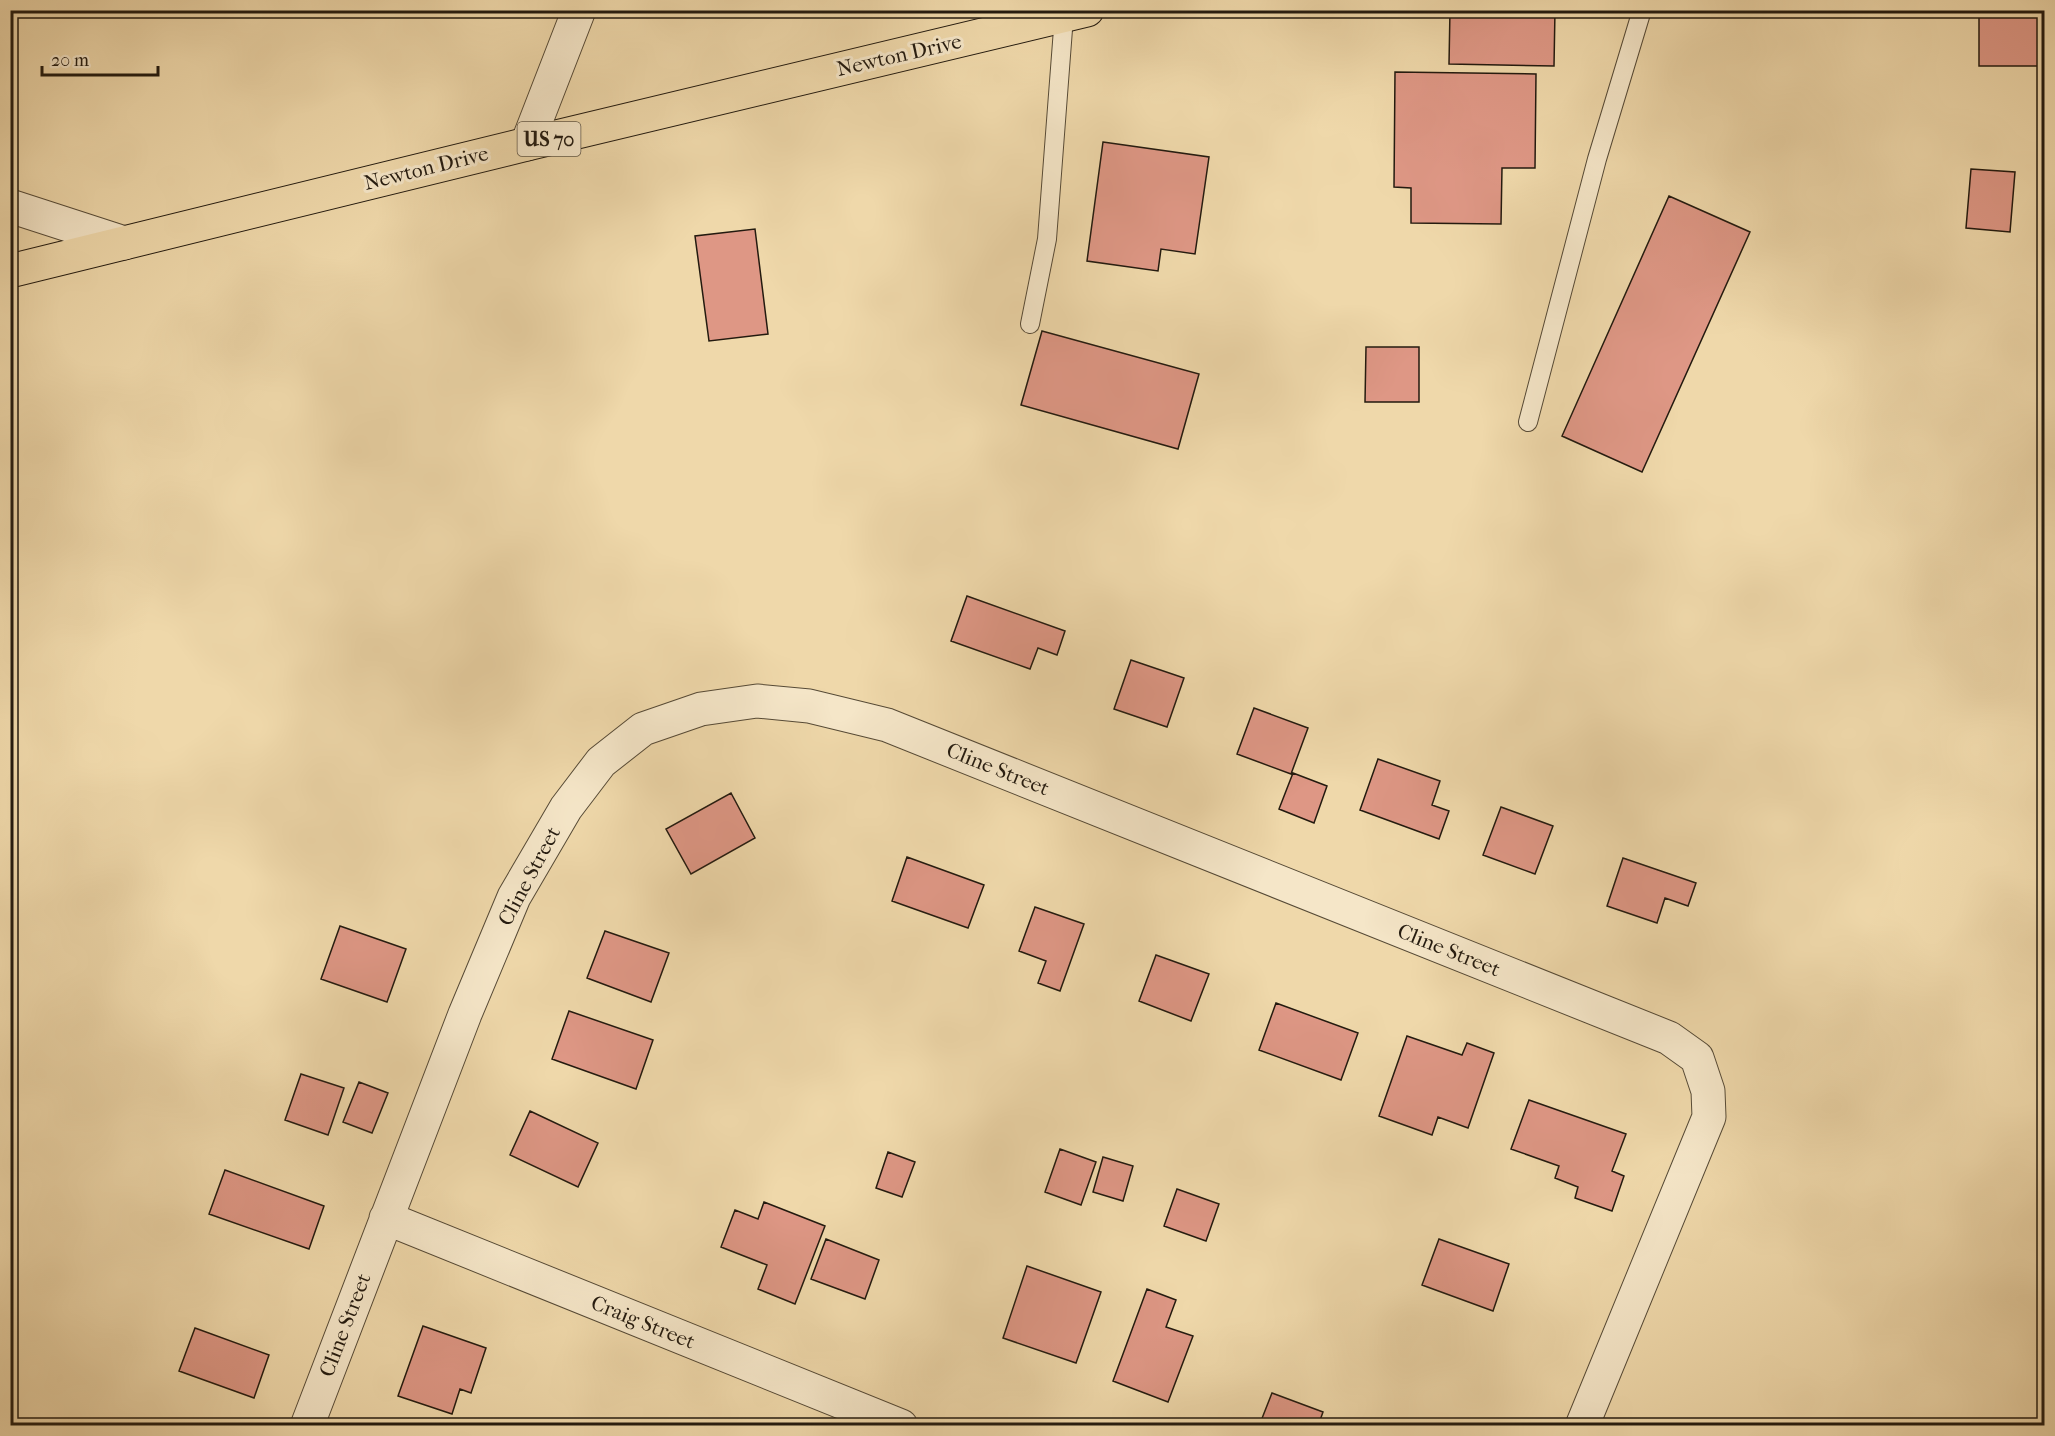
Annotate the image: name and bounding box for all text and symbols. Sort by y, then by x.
street label: Newton Drive [834,29,964,81]
scale bar [42,39,158,77]
text: 20 m [51,50,89,71]
road number: US 70 [518,122,580,156]
street label: Newton Drive [361,141,491,195]
street label: Cline Street [943,738,1053,801]
street label: Cline Street [493,822,565,930]
street label: Cline Street [1394,919,1504,982]
street label: Cline Street [314,1270,376,1380]
street label: Craig Street [588,1290,699,1354]

